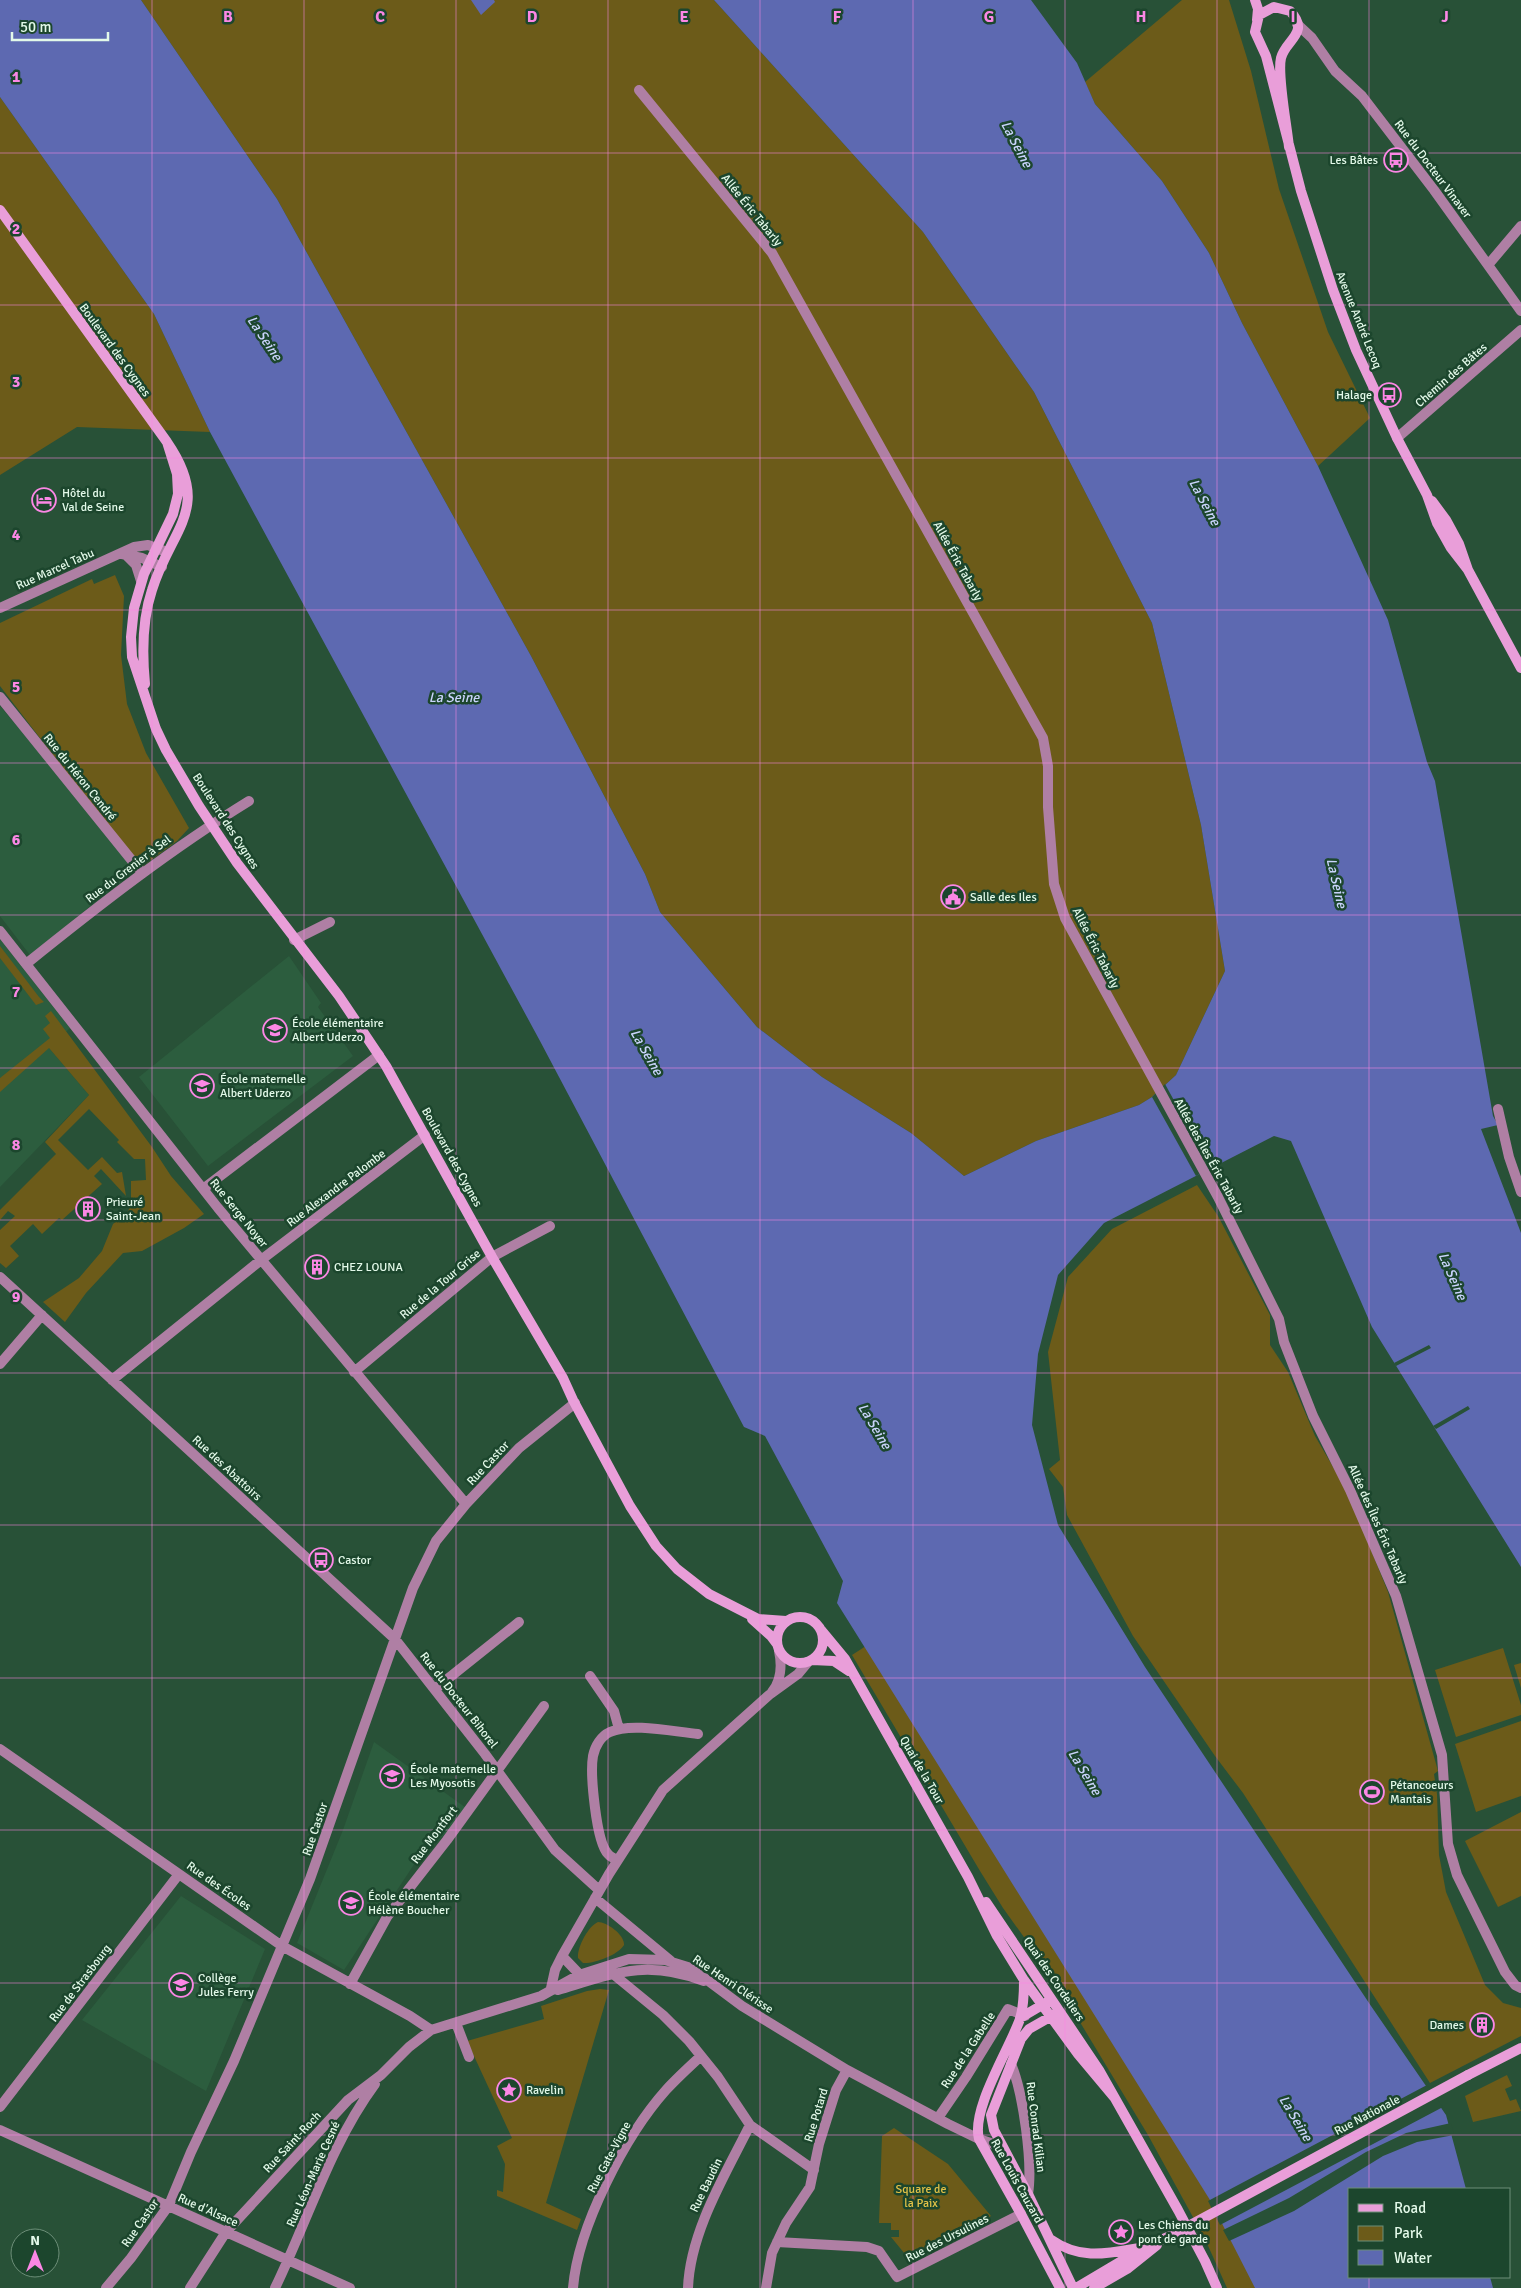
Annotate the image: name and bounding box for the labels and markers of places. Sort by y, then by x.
bus stop icon: Les Bâtes [1383,147,1409,173]
place label: Les Bâtes [1330,153,1378,168]
bus stop icon: Halage [1376,382,1402,408]
place label: Halage [1336,388,1372,403]
place label: Hôtel du Val de Seine [62,486,124,515]
hotel icon: Hôtel du Val de Seine [31,487,57,513]
public building icon: Salle des Iles [940,884,966,910]
place label: Salle des Iles [970,890,1037,905]
place label: École élémentaire Albert Uderzo [292,1016,384,1045]
school or university icon: École élémentaire Albert Uderzo [262,1017,288,1043]
place label: École maternelle Albert Uderzo [220,1072,306,1101]
school or university icon: École maternelle Albert Uderzo [189,1073,215,1099]
place label: Prieuré Saint-Jean [106,1195,161,1224]
building icon: Prieuré Saint-Jean [75,1196,101,1222]
building icon: CHEZ LOUNA [304,1254,330,1280]
place label: CHEZ LOUNA [334,1260,404,1275]
bus stop icon: Castor [308,1547,334,1573]
place label: Castor [338,1553,372,1568]
place label: École maternelle Les Myosotis [410,1762,496,1791]
school or university icon: École maternelle Les Myosotis [379,1763,405,1789]
place label: Pétancoeurs Mantais [1390,1778,1453,1807]
sports icon: Pétancoeurs Mantais [1359,1779,1385,1805]
place label: École élémentaire Hélène Boucher [368,1889,460,1918]
school or university icon: École élémentaire Hélène Boucher [338,1890,364,1916]
place label: Collège Jules Ferry [198,1971,254,2000]
school or university icon: Collège Jules Ferry [168,1972,194,1998]
building icon: Dames [1469,2012,1495,2038]
place label: Dames [1429,2018,1464,2033]
place icon: Ravelin [496,2077,522,2103]
place label: Ravelin [526,2083,564,2098]
place label: Les Chiens du pont de garde [1138,2218,1208,2247]
place icon: Les Chiens du pont de garde [1108,2219,1134,2245]

